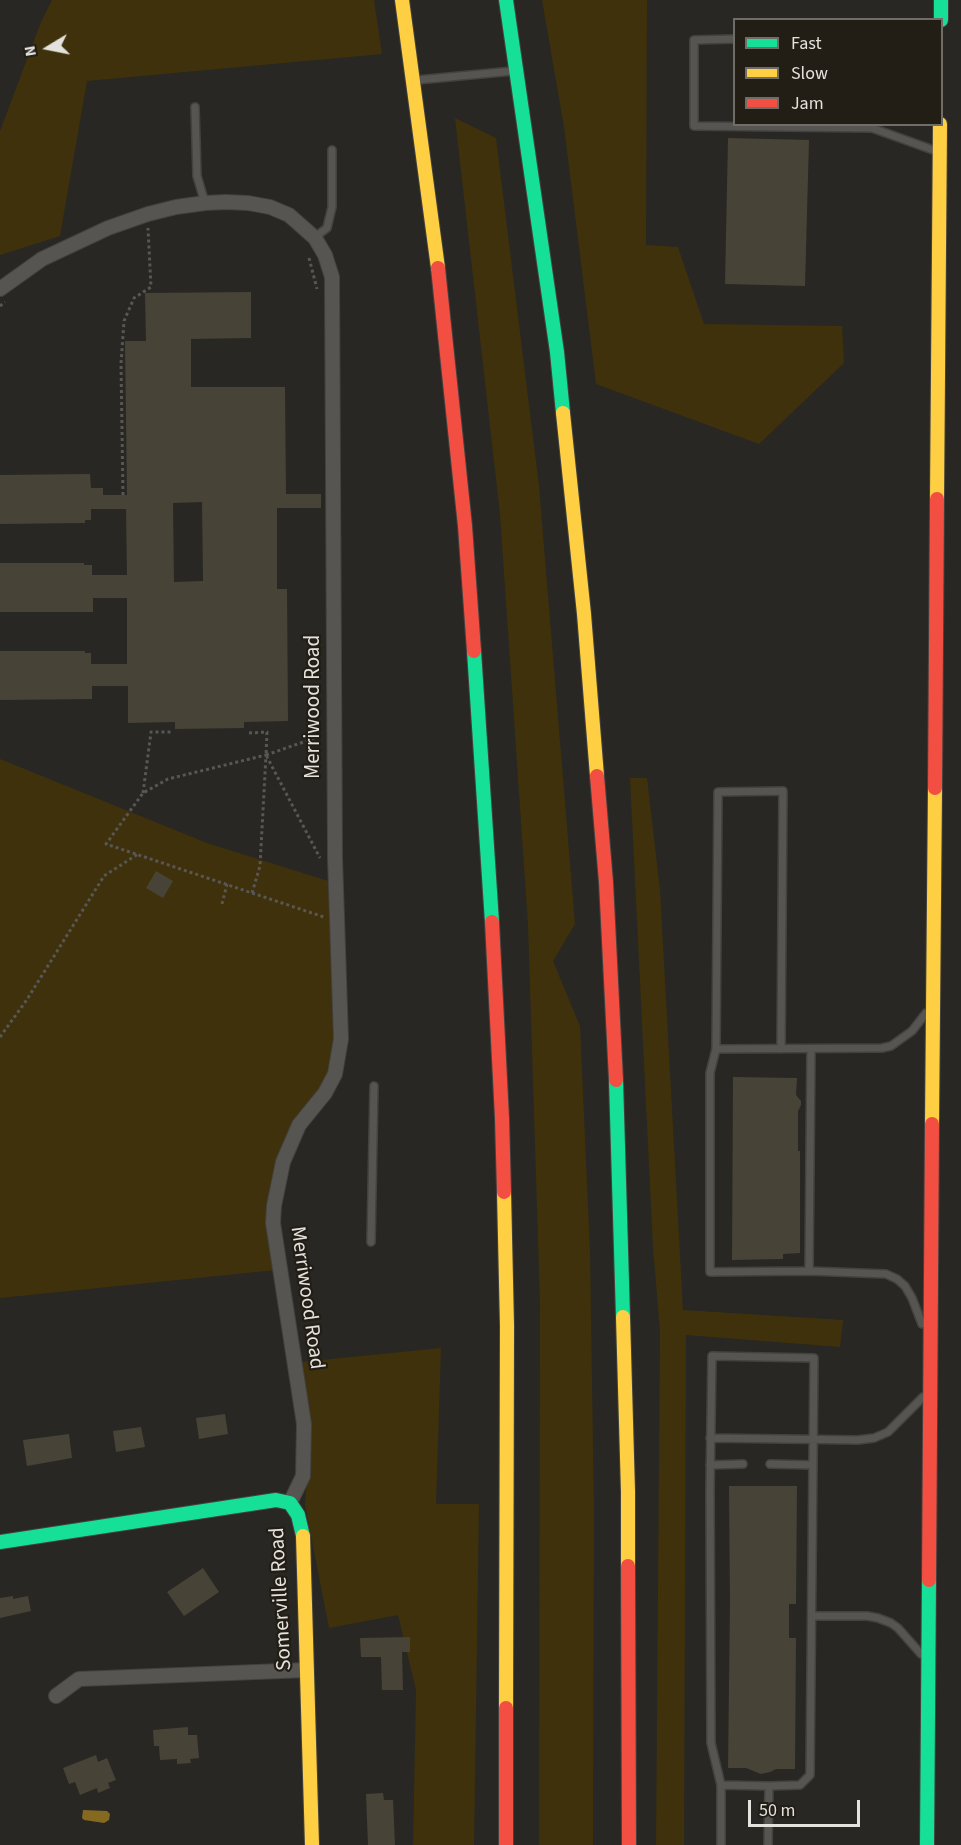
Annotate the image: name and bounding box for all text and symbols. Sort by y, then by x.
north arrow [18,18,78,78]
legend [733,18,943,126]
text: Fast [791,31,822,56]
text: N [19,44,42,58]
text: Slow [791,61,828,86]
text: Jam [791,91,824,116]
street label: Merriwood Road [301,635,327,779]
street label: Merriwood Road [283,1225,329,1371]
street label: Somerville Road [266,1527,298,1671]
scale bar [751,1788,864,1826]
text: 50 m [759,1798,795,1823]

